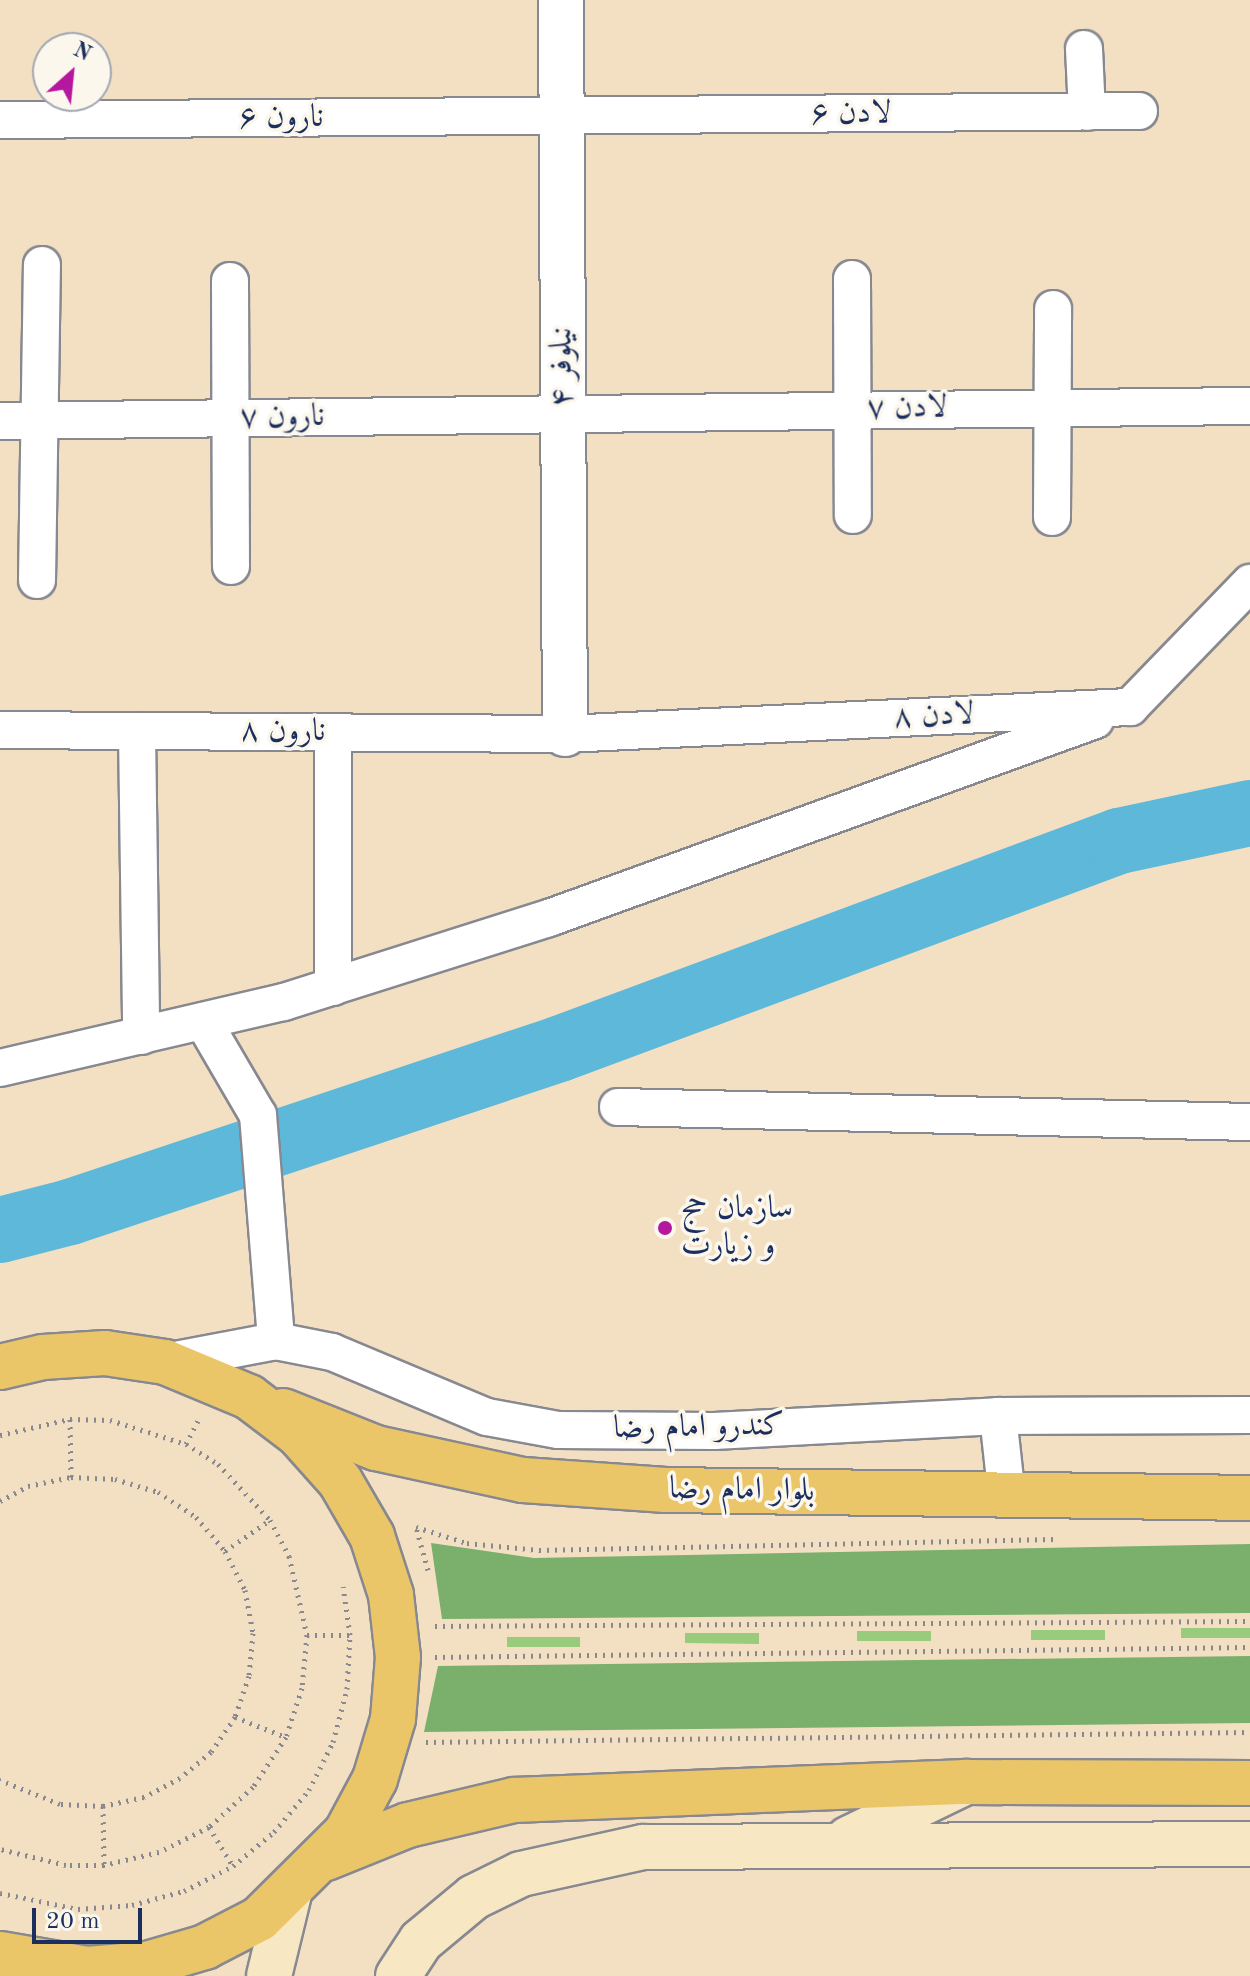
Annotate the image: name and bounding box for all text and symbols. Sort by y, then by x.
north arrow [32,32,112,112]
text: N [70,39,94,66]
street label: لادن ۶ [811,95,891,133]
street label: نارون ۶ [239,99,323,137]
street label: نیلوفر ۴ [544,327,582,407]
street label: لادن ۷ [866,389,948,429]
street label: نارون ۷ [239,398,325,438]
street label: لادن ۸ [893,696,975,738]
street label: نارون ۸ [241,713,325,751]
place label: سازمان حج و زیارت [681,1191,793,1266]
marker: سازمان حج و زیارت [656,1219,674,1237]
street label: کندرو امام رضا [613,1407,785,1449]
street label: بلوار امام رضا [669,1471,815,1511]
scale bar [36,1892,146,1942]
text: 20 m [46,1910,100,1934]

